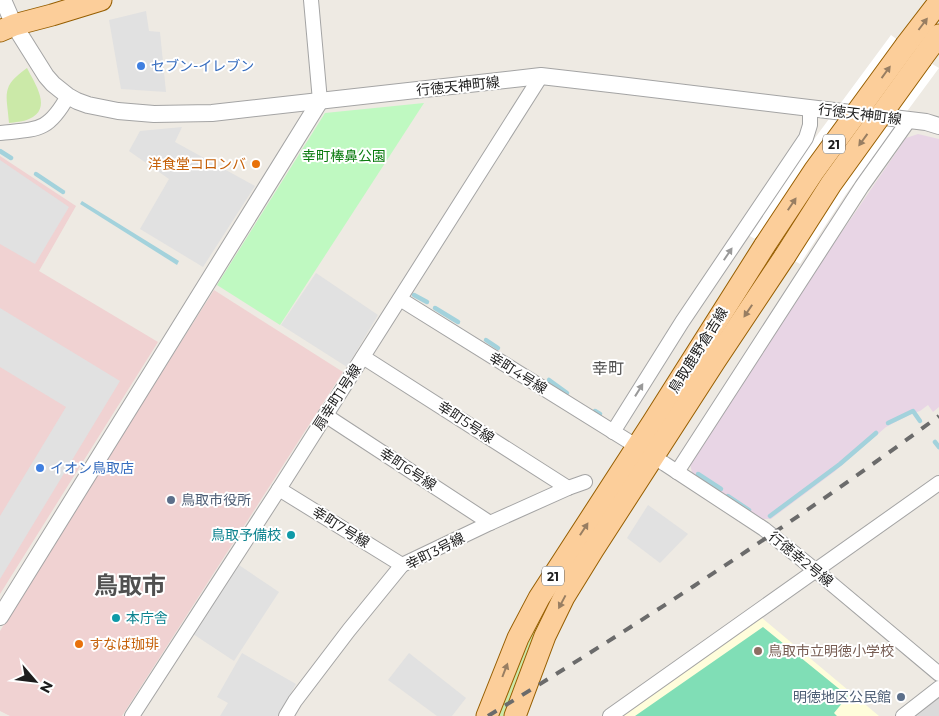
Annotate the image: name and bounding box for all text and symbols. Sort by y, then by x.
one-way arrow [917,18,928,31]
place label: セブン-イレブン [151,57,254,75]
marker: セブン-イレブン [135,60,147,72]
one-way arrow [881,65,891,79]
street label: 行徳天神町線 [415,73,501,99]
street label: 行徳天神町線 [817,100,903,128]
one-way arrow [858,133,868,146]
road number: 21 [823,134,845,154]
park label: 幸町棒鼻公園 [302,147,386,165]
place label: 洋食堂コロンバ [148,155,246,173]
marker: 洋食堂コロンバ [250,158,262,170]
one-way arrow [787,197,797,210]
one-way arrow [723,247,733,261]
street label: 鳥取鹿野倉吉線 [664,304,732,396]
one-way arrow [743,304,753,318]
street label: 幸町4号線 [486,348,550,398]
district label: 幸町 [592,359,624,378]
street label: 扇幸町1号線 [309,361,365,433]
one-way arrow [635,384,644,397]
street label: 幸町5号線 [434,397,498,447]
street label: 幸町6号線 [376,444,440,494]
place label: イオン鳥取店 [50,459,134,477]
marker: イオン鳥取店 [34,462,46,474]
place label: 鳥取市役所 [181,491,251,509]
marker: 鳥取市役所 [165,494,177,506]
street label: 幸町7号線 [309,502,373,552]
one-way arrow [579,522,589,536]
place label: 鳥取予備校 [211,526,281,544]
street label: 行徳幸2号線 [765,527,837,591]
street label: 幸町3号線 [402,528,468,574]
marker: 鳥取予備校 [285,529,297,541]
road number: 21 [542,566,564,586]
district label: 鳥取市 [94,571,166,600]
one-way arrow [558,594,566,609]
place label: 本庁舎 [126,609,168,627]
marker: 本庁舎 [110,612,122,624]
place label: すなば珈琲 [89,635,159,653]
marker: すなば珈琲 [73,638,85,650]
place label: 鳥取市立明徳小学校 [768,642,894,660]
marker: 鳥取市立明徳小学校 [752,645,764,657]
north arrow [10,656,60,706]
one-way arrow [502,663,509,678]
text: N [36,678,57,696]
place label: 明徳地区公民館 [793,688,891,706]
marker: 明徳地区公民館 [895,691,907,703]

